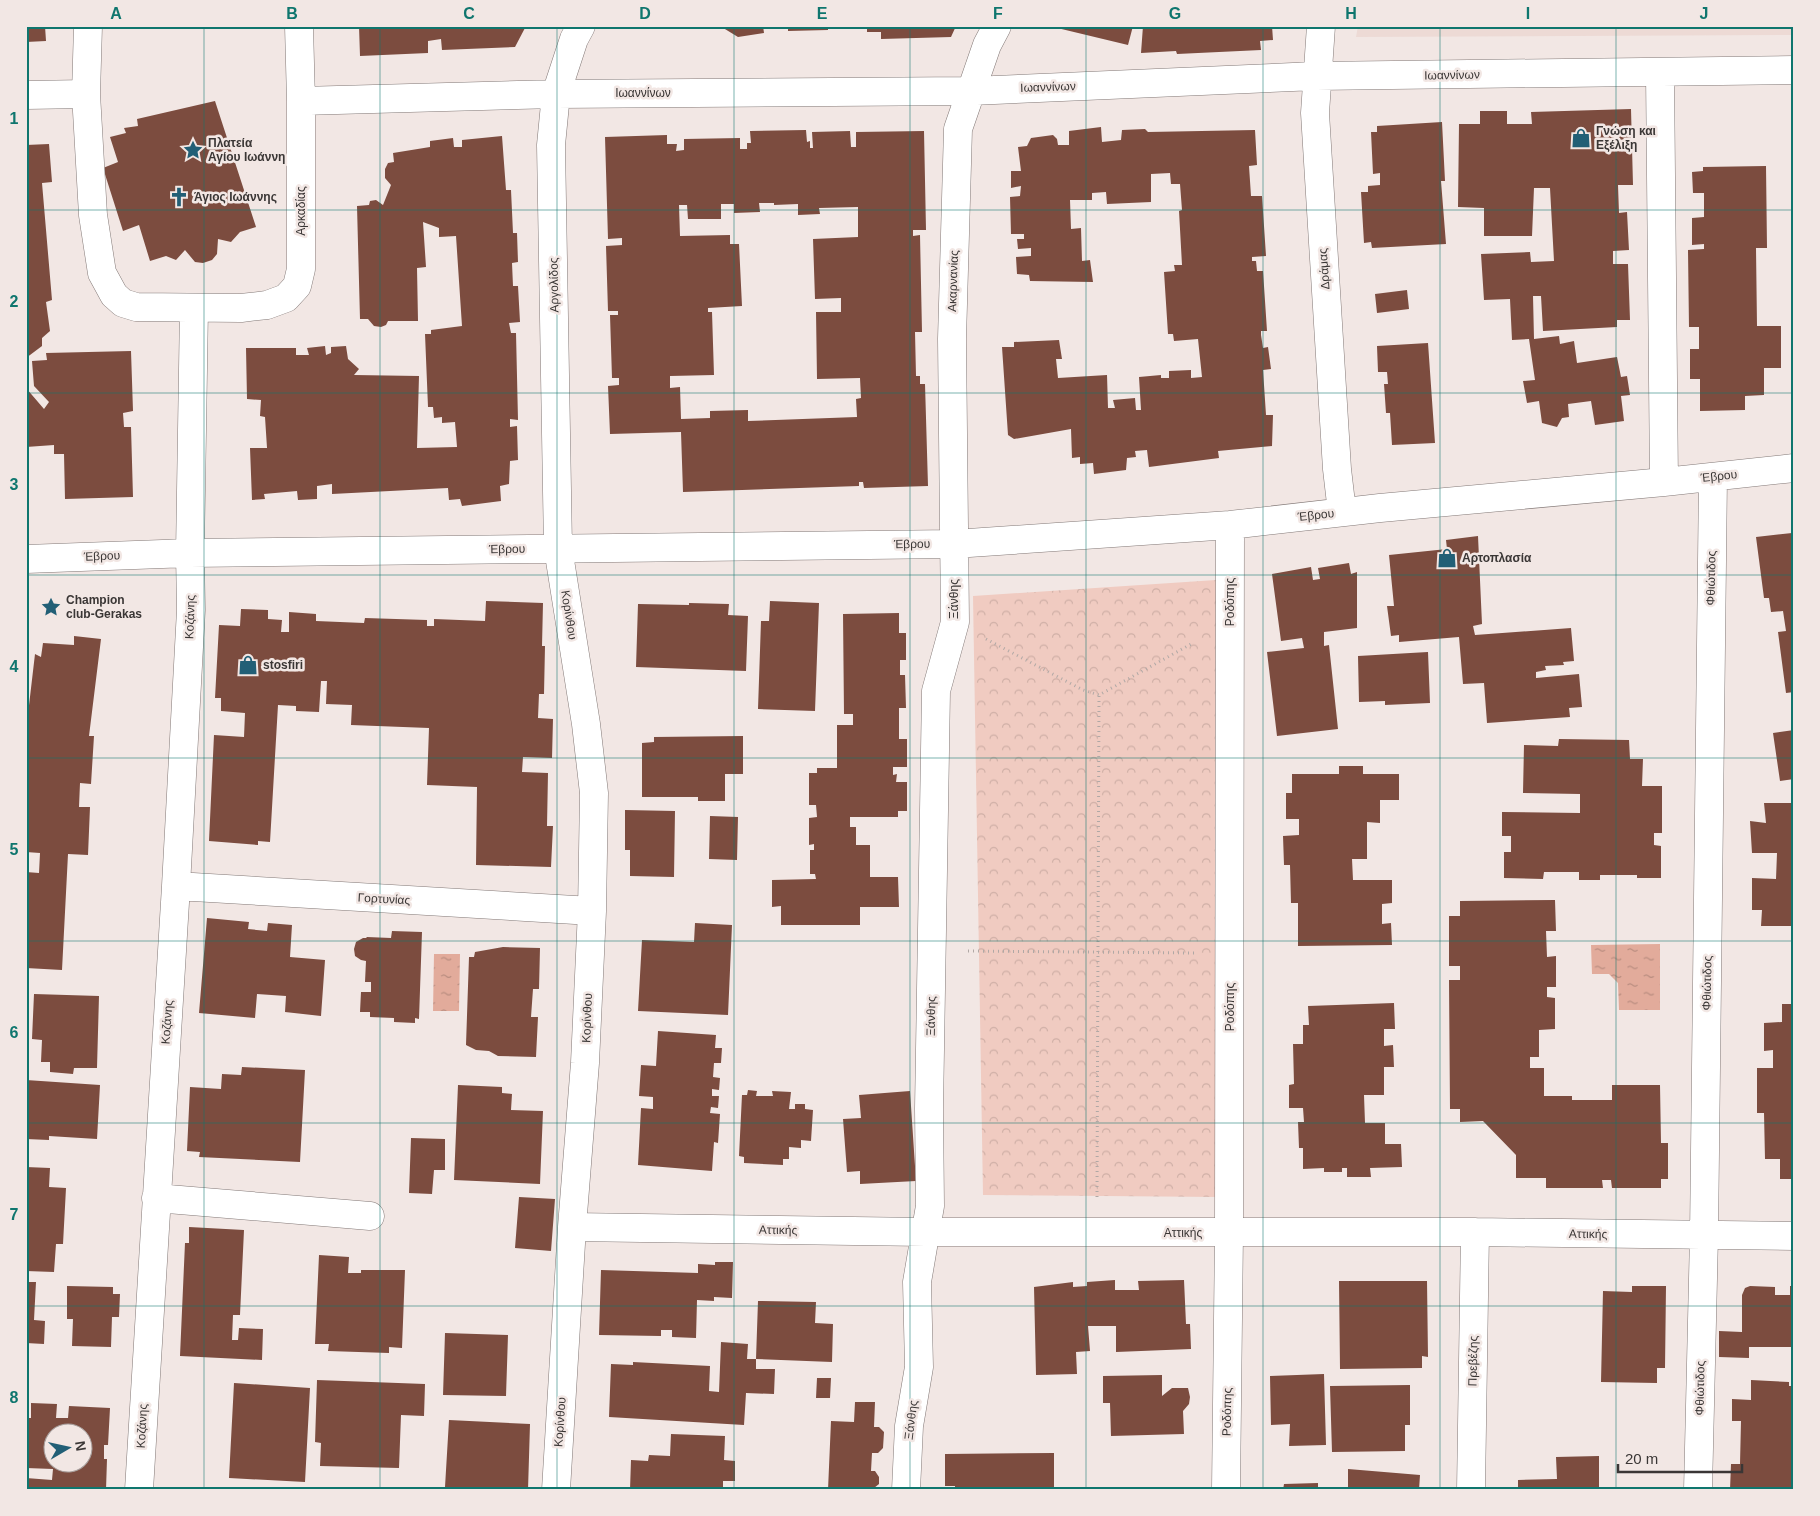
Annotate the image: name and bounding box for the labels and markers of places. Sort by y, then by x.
place label: Γνώση και Εξέλιξη [1596,124,1656,152]
shop icon: Γνώση και Εξέλιξη [1570,127,1592,149]
place label: Πλατεία Αγίου Ιωάννη [208,136,285,164]
place icon: Πλατεία Αγίου Ιωάννη [182,139,204,161]
church icon: Άγιος Ιωάννης [168,186,190,208]
place label: Άγιος Ιωάννης [194,190,277,204]
shop icon: Αρτοπλασία [1436,547,1458,569]
place label: Αρτοπλασία [1462,551,1532,565]
place label: Champion club-Gerakas [66,593,142,621]
place icon: Champion club-Gerakas [40,596,62,618]
shop icon: stosfiri [237,654,259,676]
place label: stosfiri [263,658,303,672]

